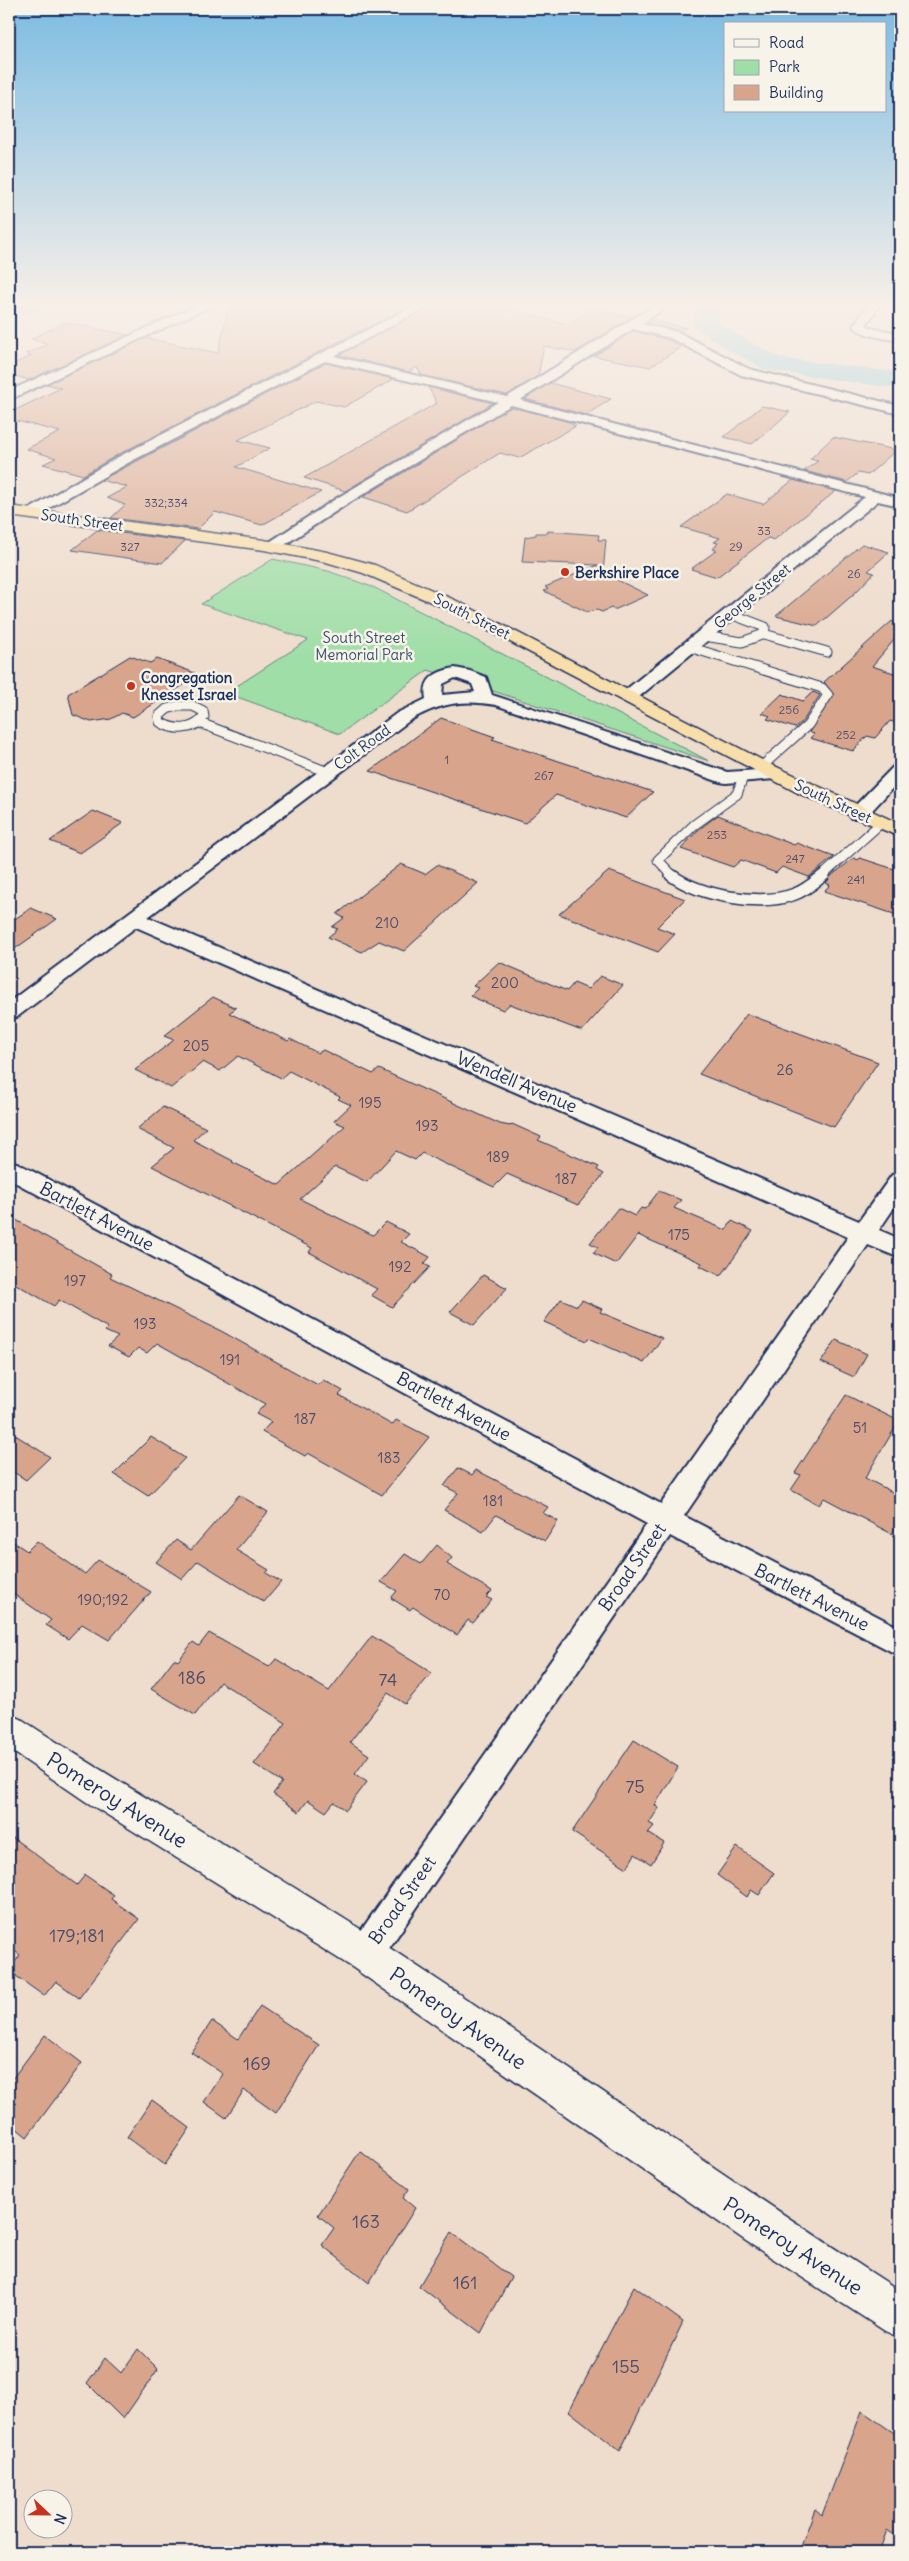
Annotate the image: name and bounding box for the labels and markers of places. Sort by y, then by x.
place label: Berkshire Place [575,563,679,582]
marker: Berkshire Place [559,566,571,578]
place label: Congregation Knesset Israel [141,668,237,704]
marker: Congregation Knesset Israel [125,680,137,692]

